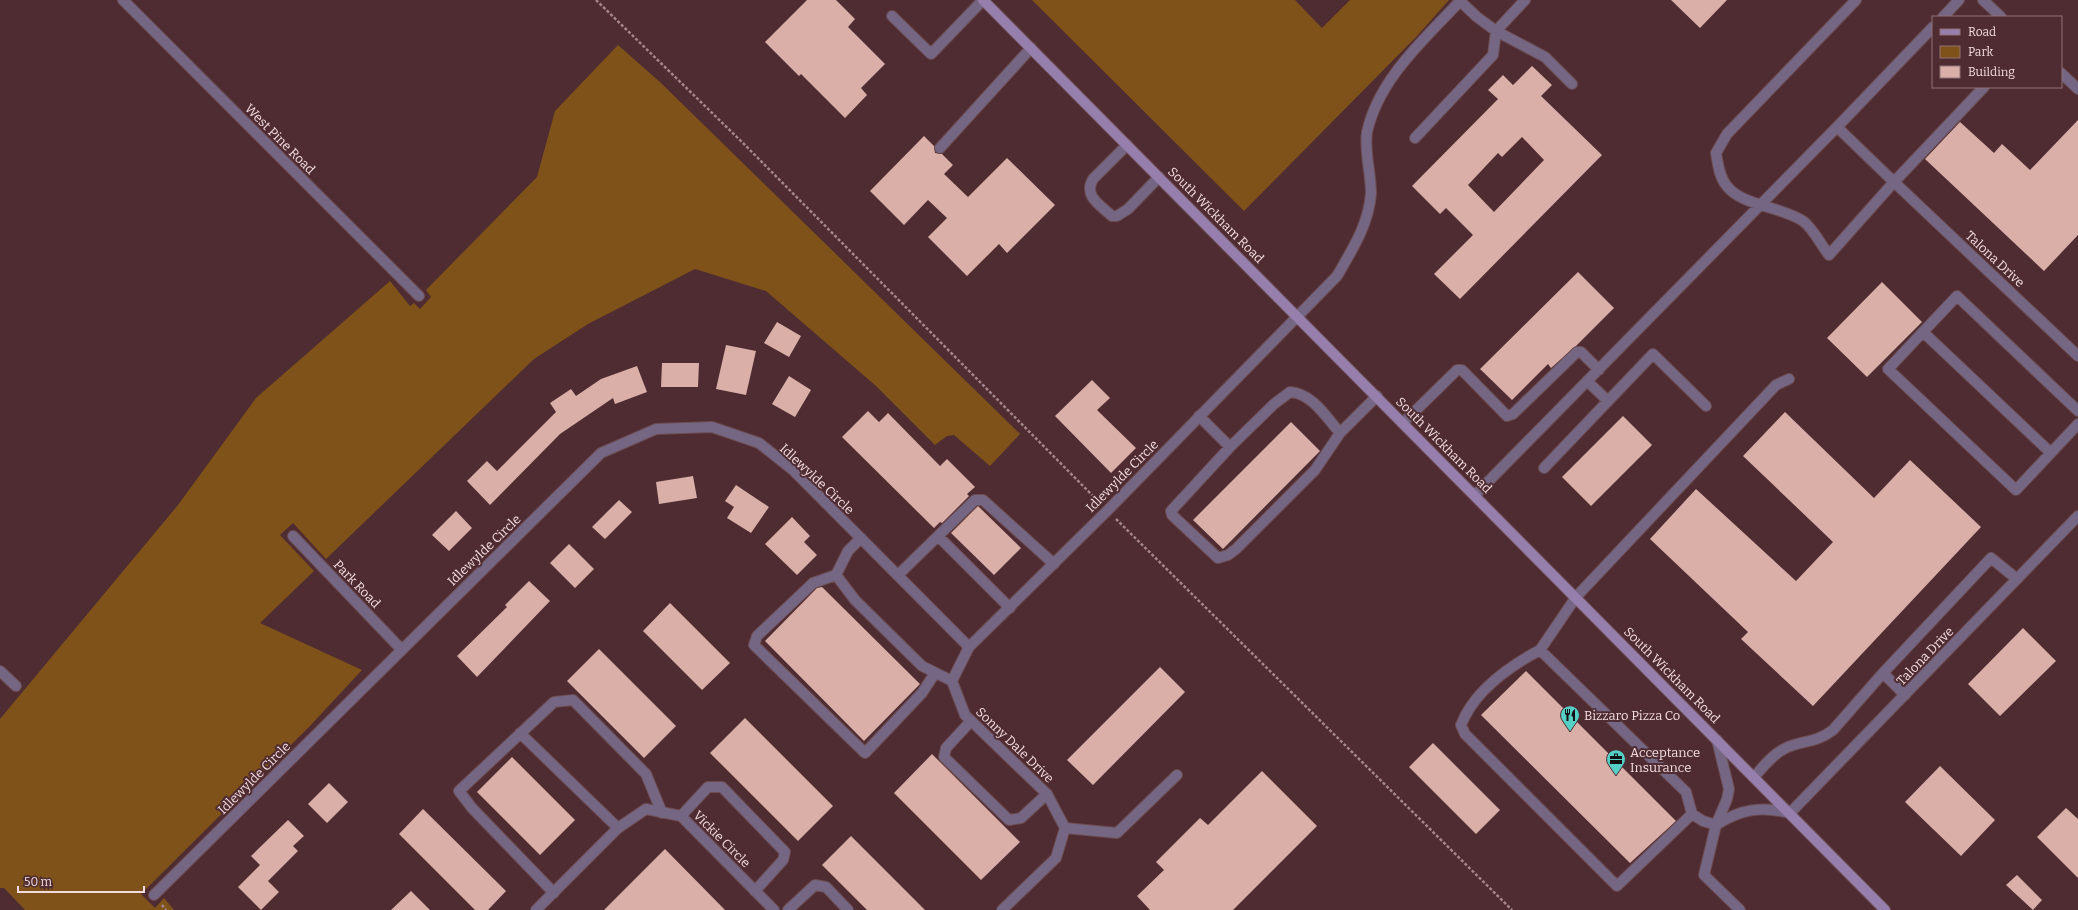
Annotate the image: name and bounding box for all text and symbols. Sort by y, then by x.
legend [1932,16,2062,88]
text: Road [1968,25,1996,39]
text: Park [1968,45,1994,59]
text: Building [1968,65,2015,79]
street label: West Pine Road [242,101,318,177]
street label: South Wickham Road [1165,164,1267,266]
street label: Talona Drive [1962,228,2028,290]
street label: South Wickham Road [1393,394,1495,496]
street label: Idlewylde Circle [1083,437,1161,515]
street label: Idlewylde Circle [777,441,857,517]
street label: Idlewylde Circle [444,511,524,589]
street label: Park Road [331,557,384,611]
street label: South Wickham Road [1621,624,1723,726]
street label: Talona Drive [1893,624,1957,688]
street label: Sonny Dale Drive [973,704,1057,786]
restaurant icon: Bizzaro Pizza Co [1559,704,1581,732]
place label: Bizzaro Pizza Co [1584,708,1680,723]
street label: Idlewylde Circle [215,739,293,817]
place label: Acceptance Insurance [1630,745,1700,775]
office icon: Acceptance Insurance [1605,748,1627,776]
street label: Vickie Circle [691,808,753,870]
scale bar [18,868,144,894]
text: 50 m [24,875,53,889]

